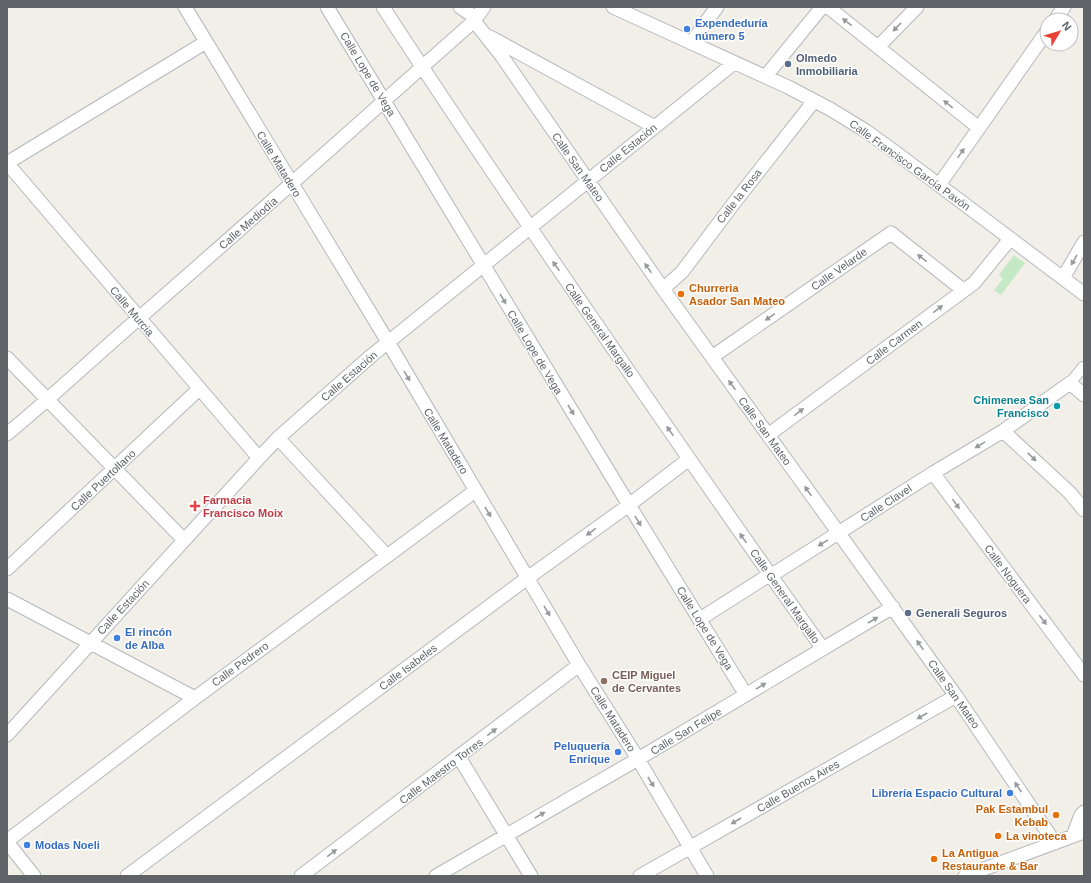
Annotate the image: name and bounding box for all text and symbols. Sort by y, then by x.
north arrow [1039,12,1079,52]
place label: Expendeduría número 5 [695,17,769,42]
one-way arrow [842,18,853,27]
text: N [1060,19,1074,33]
one-way arrow [893,22,902,32]
marker: Expendeduría número 5 [682,24,692,34]
street label: Calle Lope de Vega [338,30,398,119]
place label: Olmedo Inmobiliaria [796,52,859,77]
marker: Olmedo Inmobiliaria [783,59,793,69]
one-way arrow [943,99,954,108]
street label: Calle Francisco García Pavón [847,117,973,213]
street label: Calle Estación [597,121,659,175]
street label: Calle Matadero [255,129,303,199]
street label: Calle San Mateo [550,130,606,204]
one-way arrow [957,148,965,158]
street label: Calle la Rosa [714,166,764,225]
street label: Calle Mediodía [216,194,280,252]
street label: Calle Velarde [809,245,869,293]
one-way arrow [916,253,927,262]
one-way arrow [1070,254,1077,266]
one-way arrow [552,261,560,271]
one-way arrow [644,263,652,273]
street label: Calle General Margallo [563,280,637,380]
place label: Churreria Asador San Mateo [689,282,785,307]
street label: Calle Murcia [108,284,157,339]
marker: Churreria Asador San Mateo [676,289,686,299]
one-way arrow [499,294,507,304]
one-way arrow [932,305,943,314]
street label: Calle Lope de Vega [505,308,565,397]
one-way arrow [765,313,776,321]
street label: Calle Carmen [864,317,924,367]
street label: Calle Estación [319,348,379,404]
one-way arrow [404,370,411,382]
one-way arrow [728,380,736,390]
place label: Chimenea San Francisco [973,394,1049,419]
street label: Calle San Mateo [736,395,794,467]
marker: Chimenea San Francisco [1052,401,1062,411]
one-way arrow [567,404,574,416]
street label: Calle Matadero [422,406,470,476]
one-way arrow [794,408,805,416]
one-way arrow [666,425,674,436]
one-way arrow [974,441,986,448]
street label: Calle Puertollano [68,447,138,513]
one-way arrow [1026,453,1037,462]
street label: Calle Clavel [858,482,914,524]
one-way arrow [804,485,812,496]
place label: Farmacia Francisco Moix [203,494,284,519]
one-way arrow [952,499,961,510]
marker: Farmacia Francisco Moix [190,501,200,511]
one-way arrow [484,507,492,517]
one-way arrow [635,515,642,527]
one-way arrow [585,528,596,537]
one-way arrow [739,532,747,543]
one-way arrow [817,540,829,547]
street label: Calle Noguera [982,542,1034,606]
street label: Calle General Margallo [748,546,822,646]
street label: Calle Estación [95,577,151,637]
street label: Calle Lope de Vega [674,584,736,673]
one-way arrow [544,605,551,617]
place label: Generali Seguros [916,607,1007,619]
marker: Generali Seguros [903,608,913,618]
one-way arrow [1038,614,1047,625]
one-way arrow [867,616,879,623]
place label: El rincón de Alba [125,626,172,651]
marker: El rincón de Alba [112,633,122,643]
street label: Calle Pedrero [209,639,271,689]
one-way arrow [916,640,924,651]
street label: Calle Isabeles [377,641,440,693]
street label: Calle San Mateo [926,657,982,731]
place label: CEIP Miguel de Cervantes [612,669,681,694]
marker: CEIP Miguel de Cervantes [599,676,609,686]
one-way arrow [756,682,766,690]
street label: Calle Matadero [588,684,638,754]
street label: Calle San Felipe [648,705,724,757]
one-way arrow [916,712,928,719]
one-way arrow [487,728,497,736]
street label: Calle Maestro Torres [397,735,485,806]
place label: Peluquería Enrique [554,740,611,765]
marker: Peluquería Enrique [613,747,623,757]
street label: Calle Buenos Aires [755,757,842,814]
one-way arrow [648,776,655,788]
one-way arrow [1014,782,1022,792]
place label: Librería Espacio Cultural [872,787,1002,799]
marker: Librería Espacio Cultural [1005,788,1015,798]
place label: Pak Estambul Kebab [976,803,1048,828]
marker: Pak Estambul Kebab [1051,810,1061,820]
one-way arrow [534,812,546,819]
one-way arrow [730,818,742,825]
place label: La vinoteca [1006,830,1067,842]
marker: La vinoteca [993,831,1003,841]
place label: Modas Noeli [35,839,100,851]
marker: Modas Noeli [22,840,32,850]
place label: La Antigua Restaurante & Bar [942,847,1039,872]
one-way arrow [327,848,338,857]
marker: La Antigua Restaurante & Bar [929,854,939,864]

